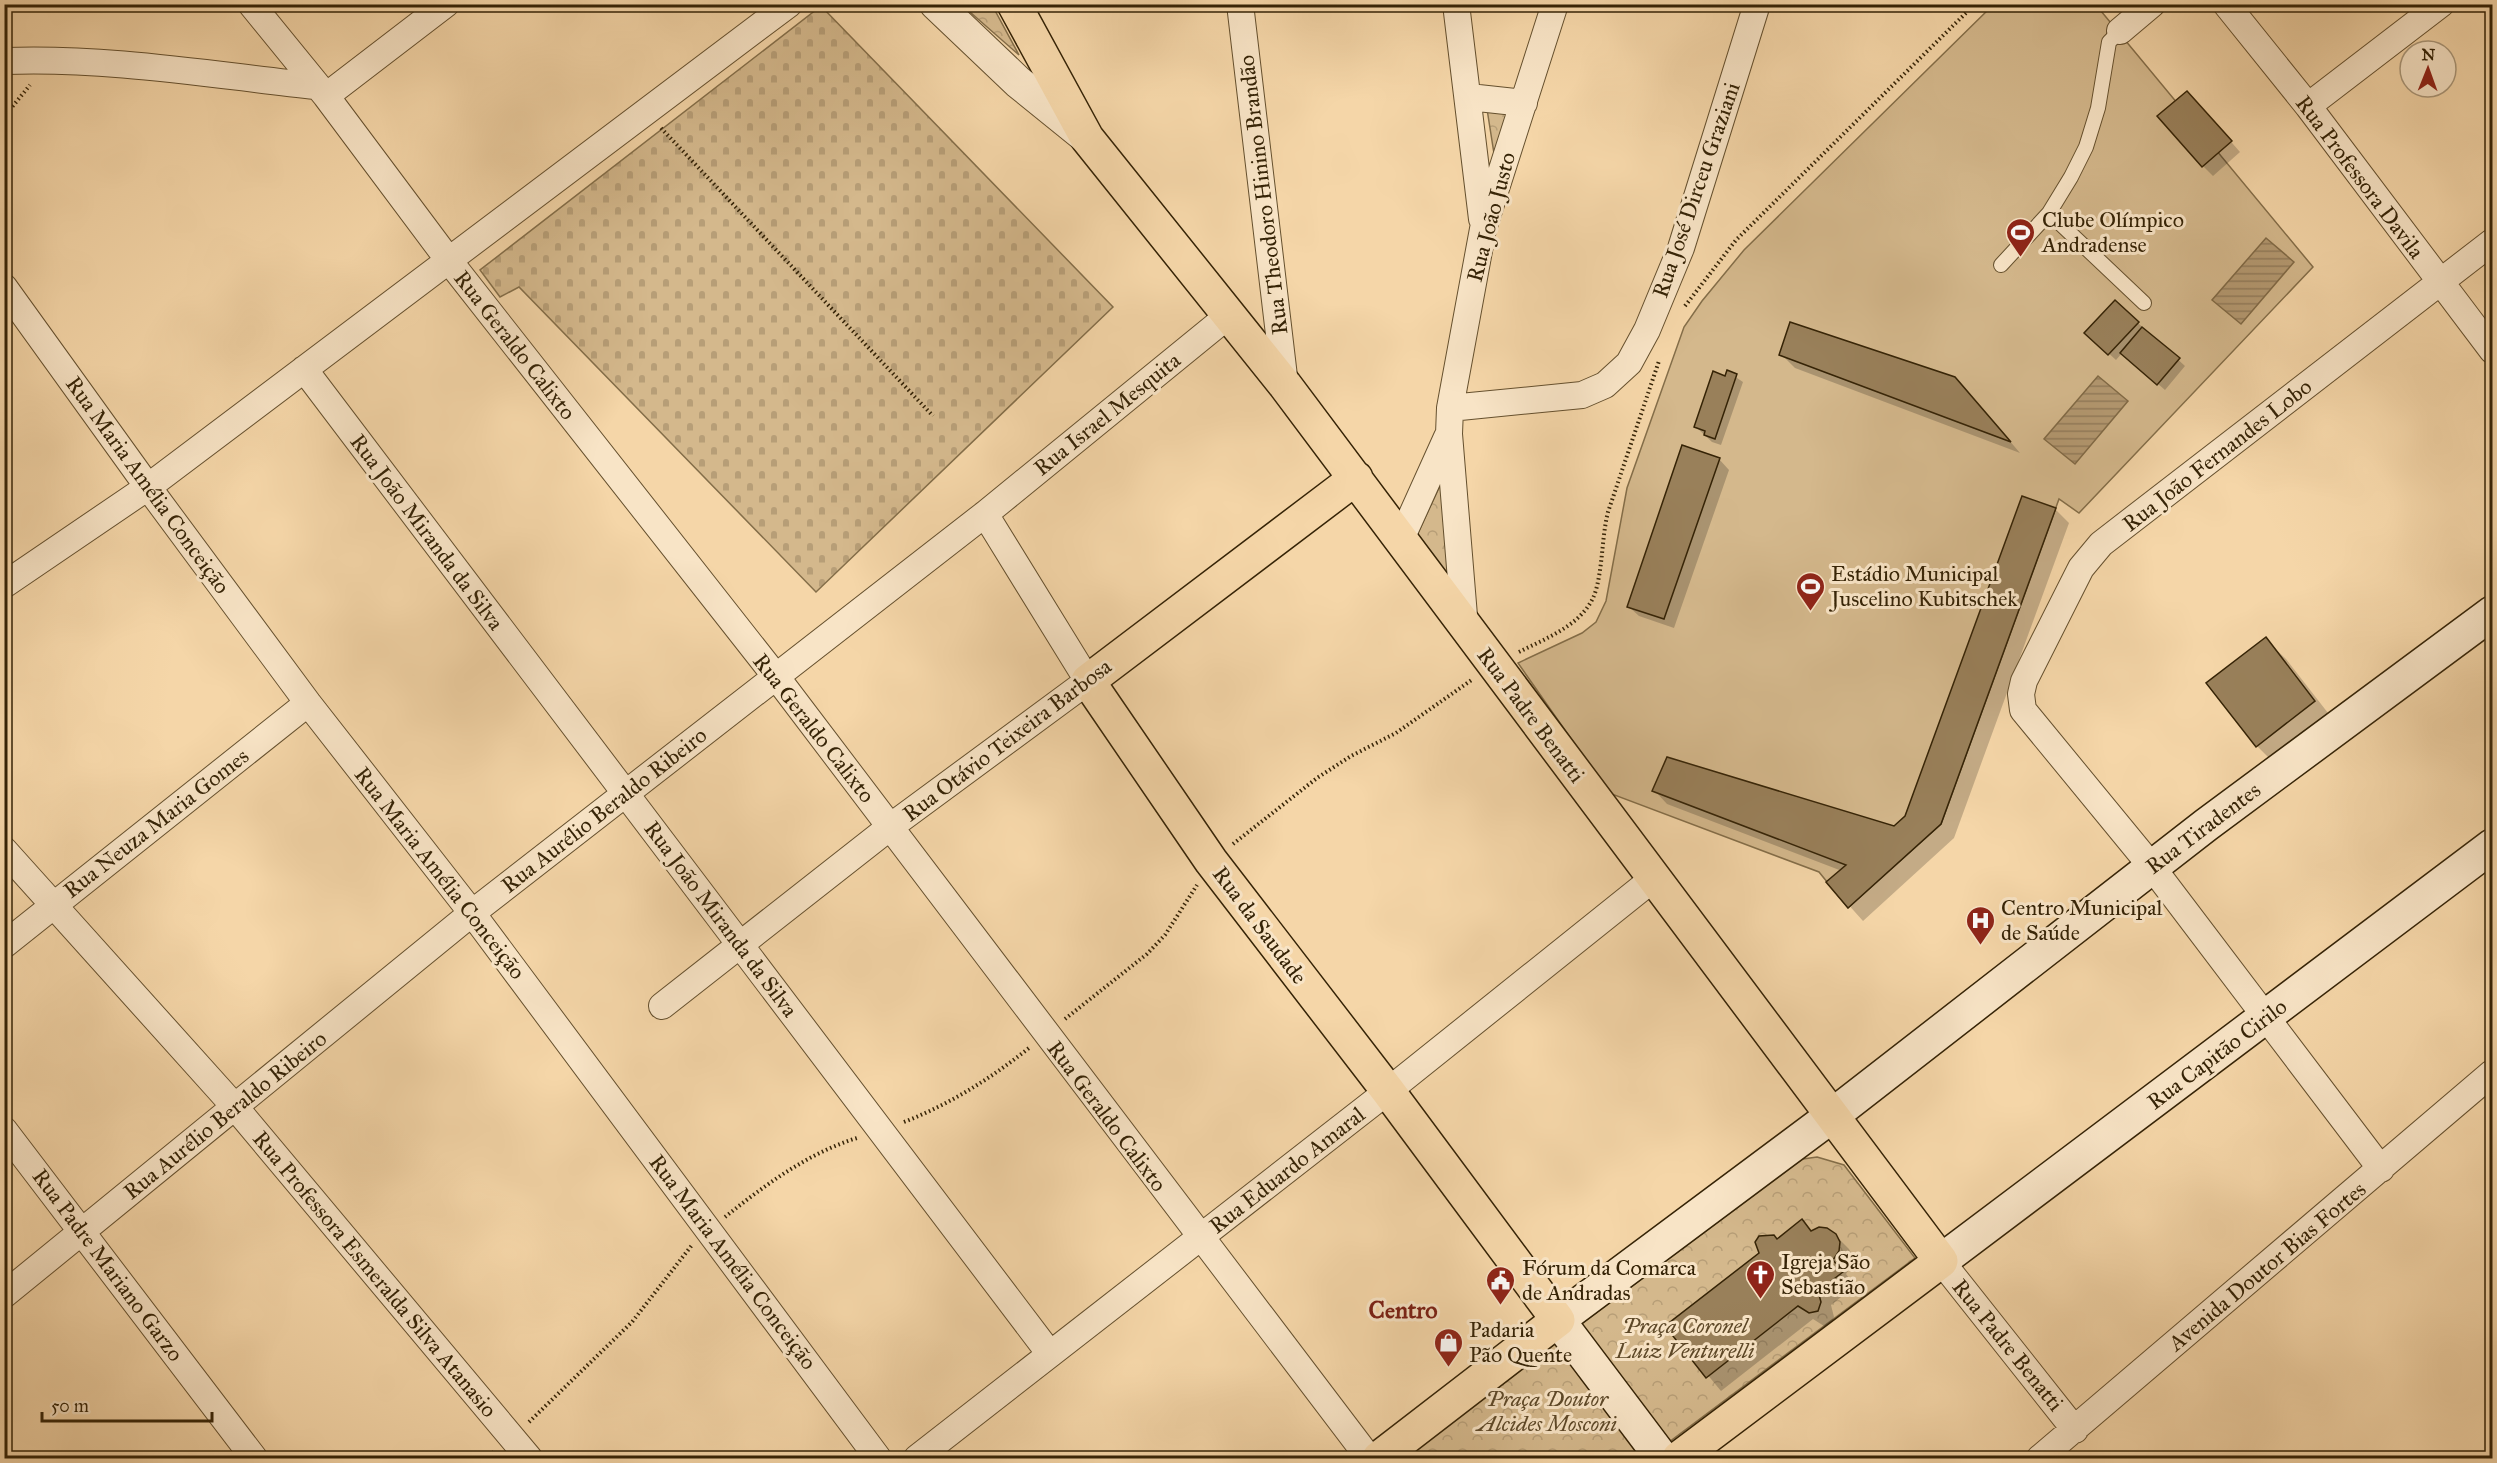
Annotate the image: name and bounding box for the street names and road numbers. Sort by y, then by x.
street label: Rua Theodoro Hinino Brandão [1232,54,1294,336]
street label: Rua José Dirceu Graziani [1646,79,1746,301]
street label: Rua Professora Davila [2290,90,2431,264]
street label: Rua João Justo [1461,149,1521,285]
street label: Rua Geraldo Calixto [448,265,582,425]
street label: Rua Israel Mesquita [1028,346,1186,481]
street label: Rua Maria Amélia Conceição [60,371,236,599]
street label: Rua João Fernandes Lobo [2117,373,2317,537]
street label: Rua João Miranda da Silva [344,429,510,636]
street label: Rua Padre Benatti [1471,642,1591,788]
street label: Rua Geraldo Calixto [747,648,881,808]
street label: Rua Otávio Teixeira Barbosa [897,652,1117,827]
street label: Rua Aurélio Beraldo Ribeiro [496,721,712,899]
street label: Rua Neuza Maria Gomes [58,742,254,904]
street label: Rua Maria Amélia Conceição [349,761,531,985]
street label: Rua Tiradentes [2140,776,2266,880]
street label: Rua João Miranda da Silva [638,816,804,1023]
street label: Rua da Saudade [1207,861,1313,989]
street label: Rua Capitão Cirilo [2142,993,2292,1115]
street label: Rua Aurélio Beraldo Ribeiro [118,1025,332,1205]
street label: Rua Geraldo Calixto [1041,1035,1173,1197]
street label: Rua Eduardo Amaral [1204,1101,1370,1239]
street label: Rua Professora Esmeralda Silva Atanasio [247,1125,503,1423]
street label: Rua Maria Amélia Conceição [643,1149,823,1375]
street label: Rua Padre Mariano Garzo [27,1163,189,1367]
street label: Avenida Doutor Bias Fortes [2162,1175,2371,1357]
street label: Rua Padre Benatti [1947,1274,2069,1416]

